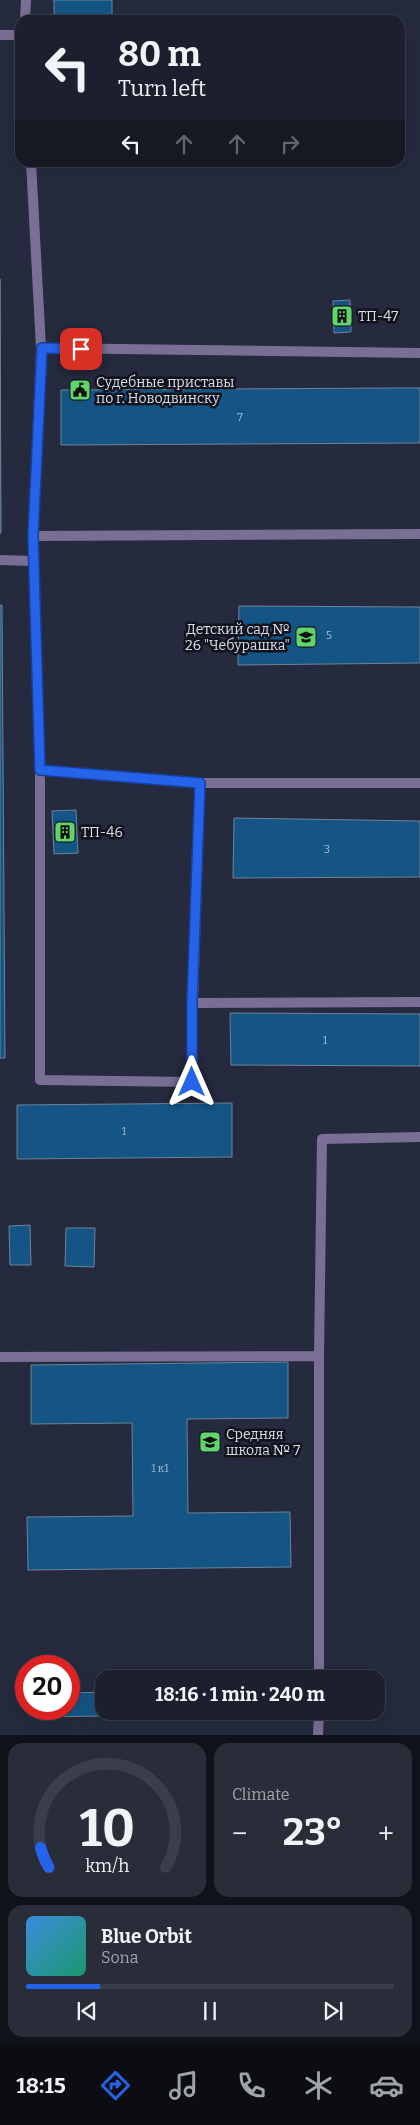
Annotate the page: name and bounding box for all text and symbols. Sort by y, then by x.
text: 80 m [118,33,201,75]
icon: left [35,35,100,100]
text: Turn left [118,75,206,102]
icon: left [117,130,145,158]
icon: ahead [170,130,198,158]
icon: ahead [223,130,251,158]
icon: right [276,130,304,158]
building icon: ТП-47 [330,304,354,328]
place label: ТП-47 [358,308,398,325]
pin [60,328,102,370]
icon: arrive [67,335,95,363]
place label: Судебные приставы по г. Новодвинску [96,374,234,407]
public building icon: Судебные приставы по г. Новодвинску [68,378,92,402]
house number: 7 [237,411,243,424]
place label: Детский сад № 26 "Чебурашка" [185,621,290,654]
school or university icon: Детский сад № 26 "Чебурашка" [294,625,318,649]
house number: 5 [326,629,332,642]
building icon: ТП-46 [53,820,77,844]
place label: ТП-46 [81,824,123,841]
house number: 3 [324,843,330,856]
house number: 1 [323,1034,328,1047]
position arrow [165,1055,217,1107]
house number: 1 [122,1125,127,1138]
place label: Средняя школа № 7 [226,1426,300,1459]
school or university icon: Средняя школа № 7 [198,1430,222,1454]
house number: 1 к1 [151,1462,169,1475]
speed limit sign: 20 [15,1655,80,1720]
text: 18:16 · 1 min · 240 m [155,1683,325,1706]
text: Climate [232,1785,290,1804]
text: 10 [79,1797,135,1860]
text: 23° [283,1809,343,1855]
text: − [232,1817,247,1850]
text: + [378,1817,394,1850]
text: km/h [85,1855,129,1877]
text: Blue Orbit [101,1925,192,1948]
text: Sona [101,1948,138,1967]
icon: previous [73,1997,101,2025]
icon: pause [196,1997,224,2025]
icon: next [319,1997,347,2025]
icon: directions [98,2068,133,2103]
icon: music [166,2068,201,2103]
icon: phone [234,2068,269,2103]
icon: climate [301,2068,336,2103]
icon: car [369,2068,404,2103]
text: 18:15 [16,2072,66,2099]

